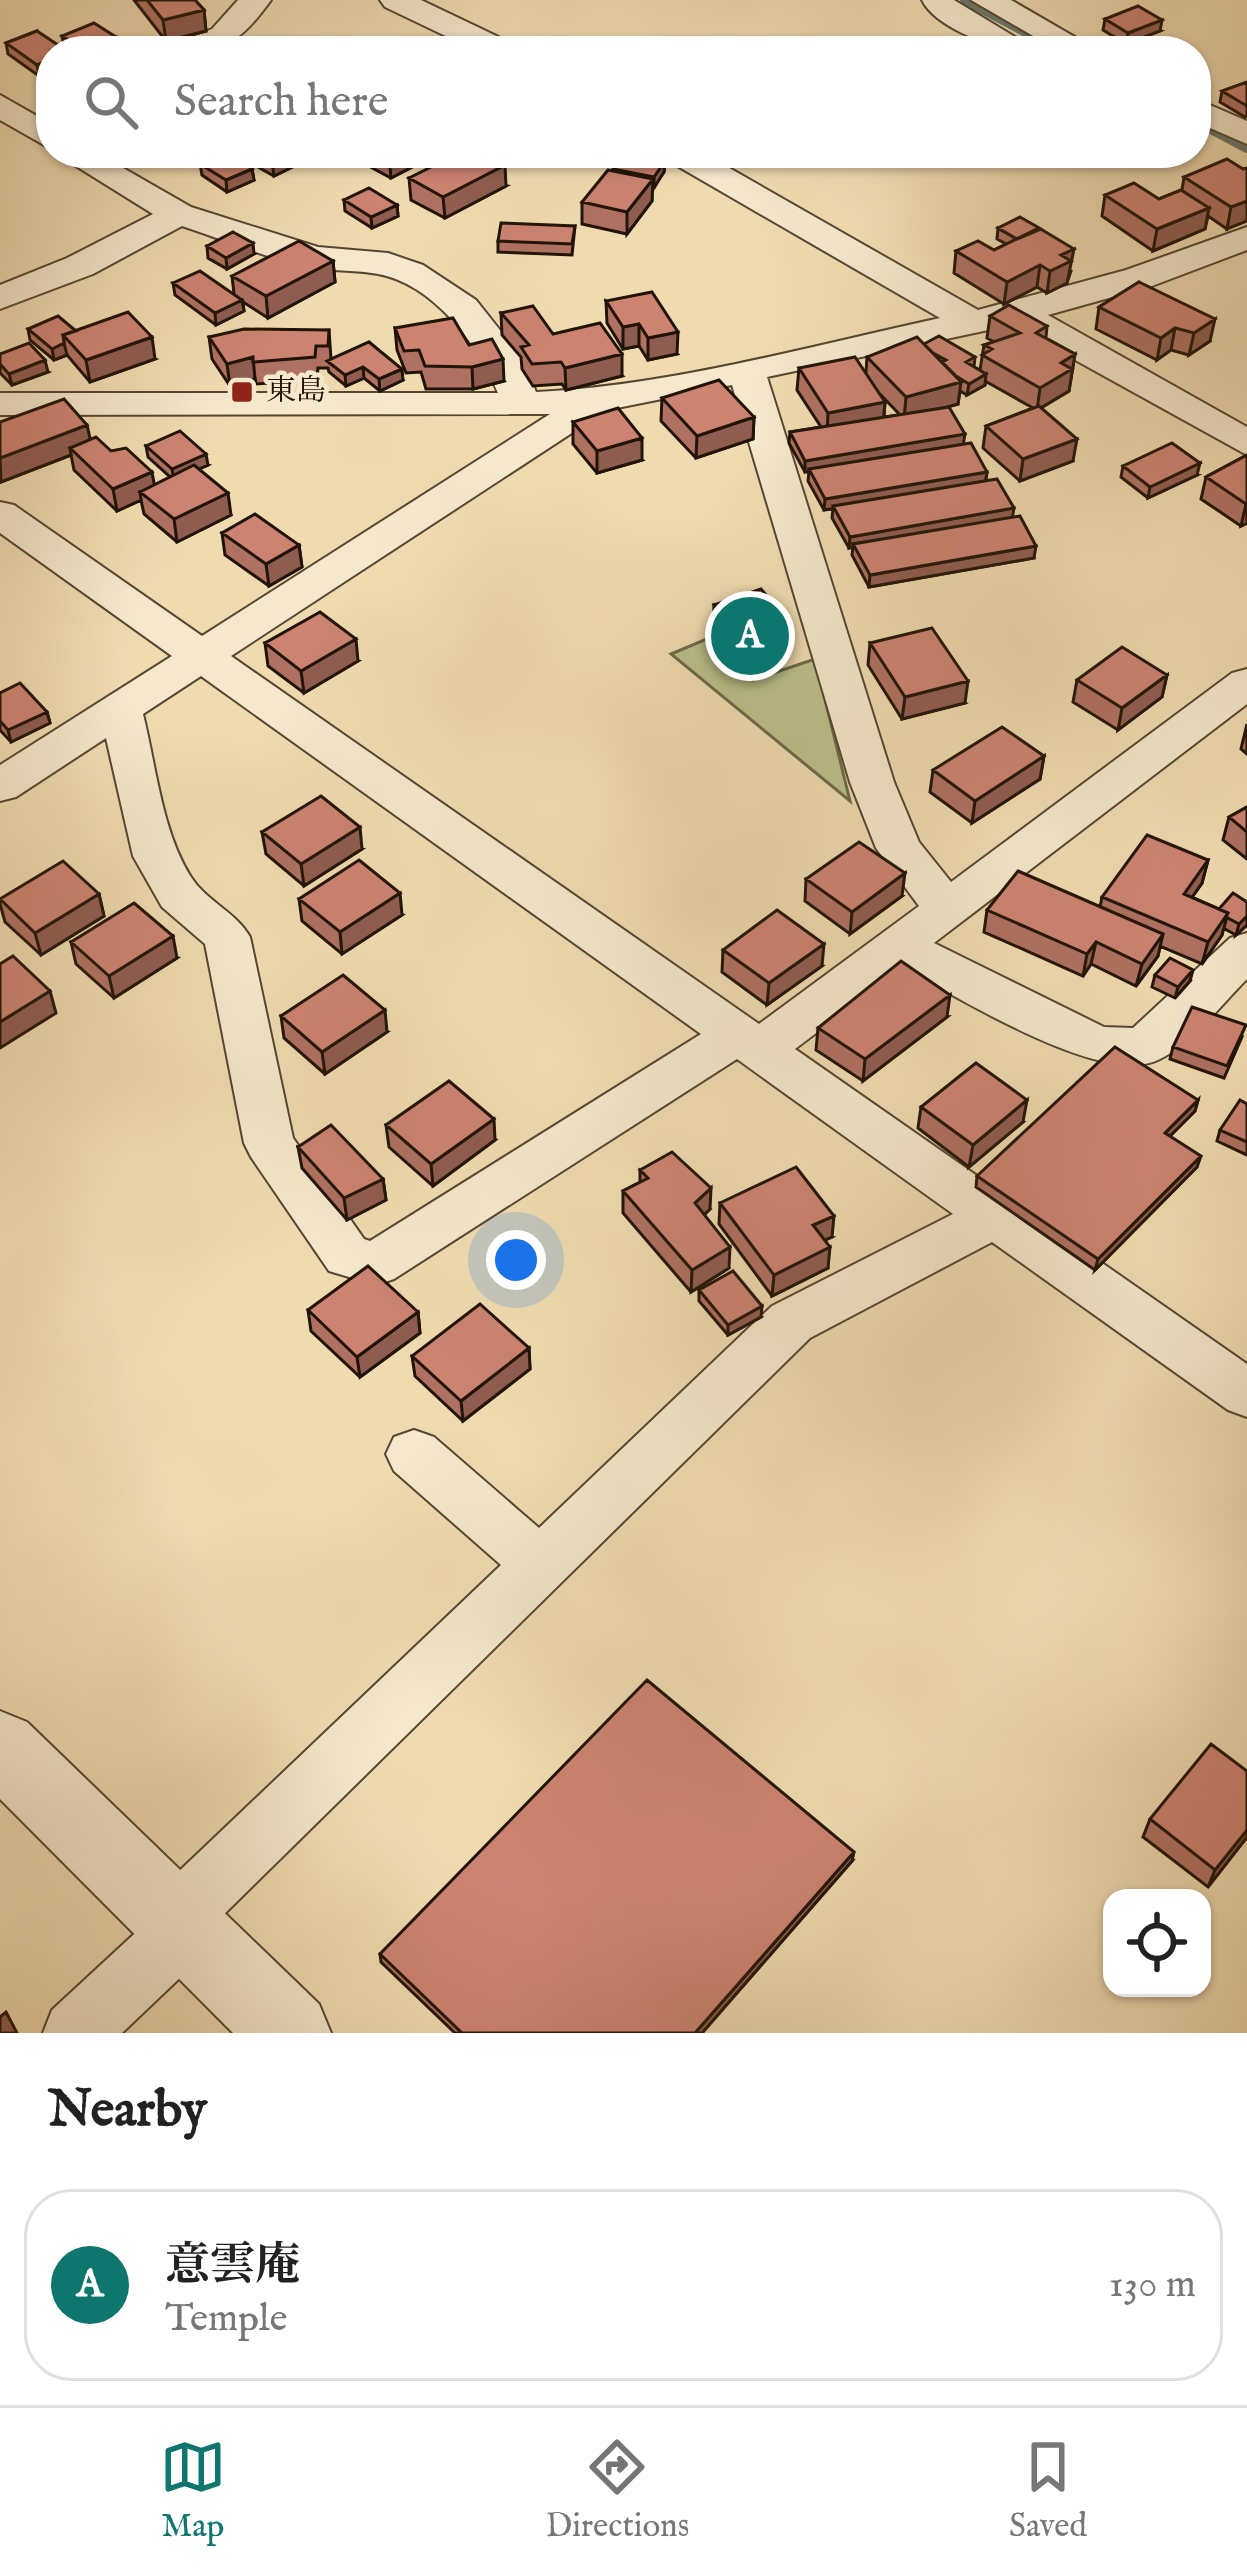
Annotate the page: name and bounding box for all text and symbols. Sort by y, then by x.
search box [36,36,1211,168]
icon: search [78,69,144,135]
text: Search here [174,74,388,131]
place label: 東島 [266,373,326,411]
marker: 東島 [229,379,255,405]
pin: A [711,591,789,681]
your location [486,1230,546,1290]
map controls [1103,1889,1211,1997]
button: locate [1103,1889,1211,1997]
text: Nearby [48,2079,207,2144]
text: 意雲庵 [165,2238,300,2295]
text: A [77,2261,103,2310]
text: 130 m [1109,2261,1196,2310]
text: Temple [165,2295,287,2344]
tab: Map [160,2434,226,2548]
tab: Directions [546,2434,689,2548]
tab: Saved [1009,2434,1087,2548]

